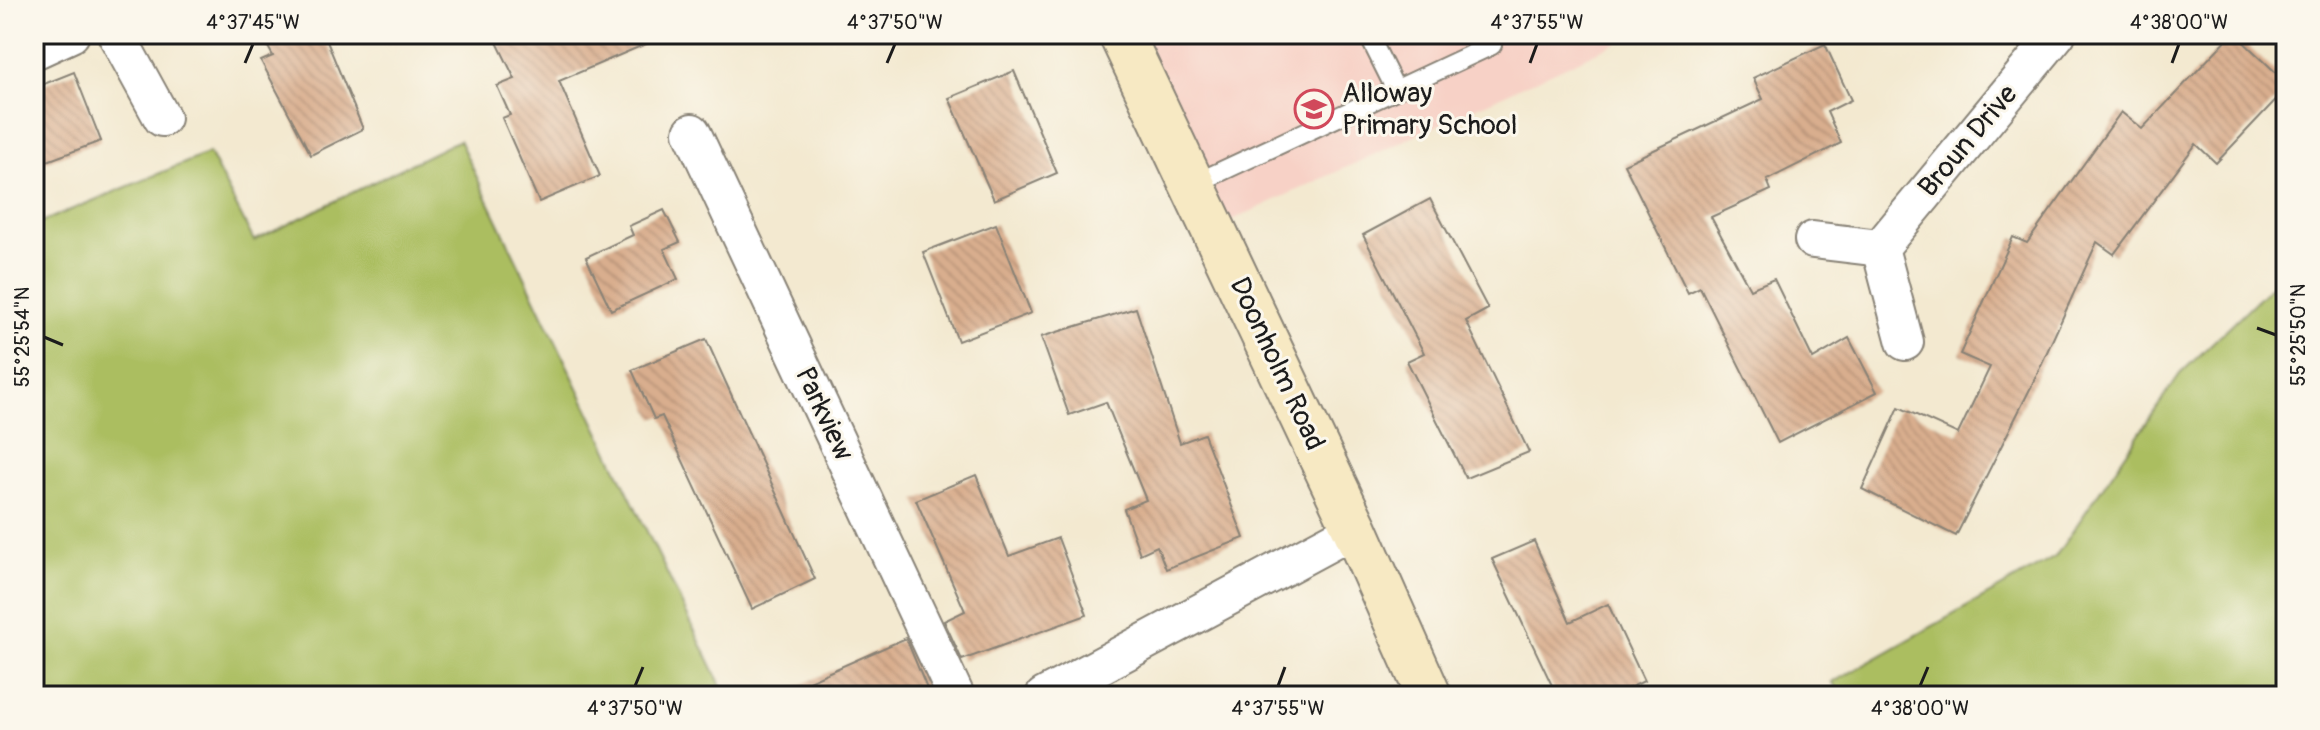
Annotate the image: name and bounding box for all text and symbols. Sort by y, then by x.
text: 4°37'45"W [206,10,300,35]
text: 4°37'50"W [847,10,943,35]
text: 4°37'55"W [1491,10,1583,35]
text: 4°38'00"W [2130,10,2228,35]
place label: Alloway Primary School [1342,76,1518,143]
street label: Broun Drive [1911,77,2025,204]
school or university icon: Alloway Primary School [1293,88,1335,130]
street label: Doonholm Road [1222,272,1332,456]
text: 55°25'50"N [2286,284,2311,386]
text: 55°25'54"N [10,287,35,387]
street label: Parkview [787,362,861,466]
text: 4°37'50"W [587,696,683,721]
text: 4°37'55"W [1232,696,1324,721]
text: 4°38'00"W [1871,696,1969,721]

